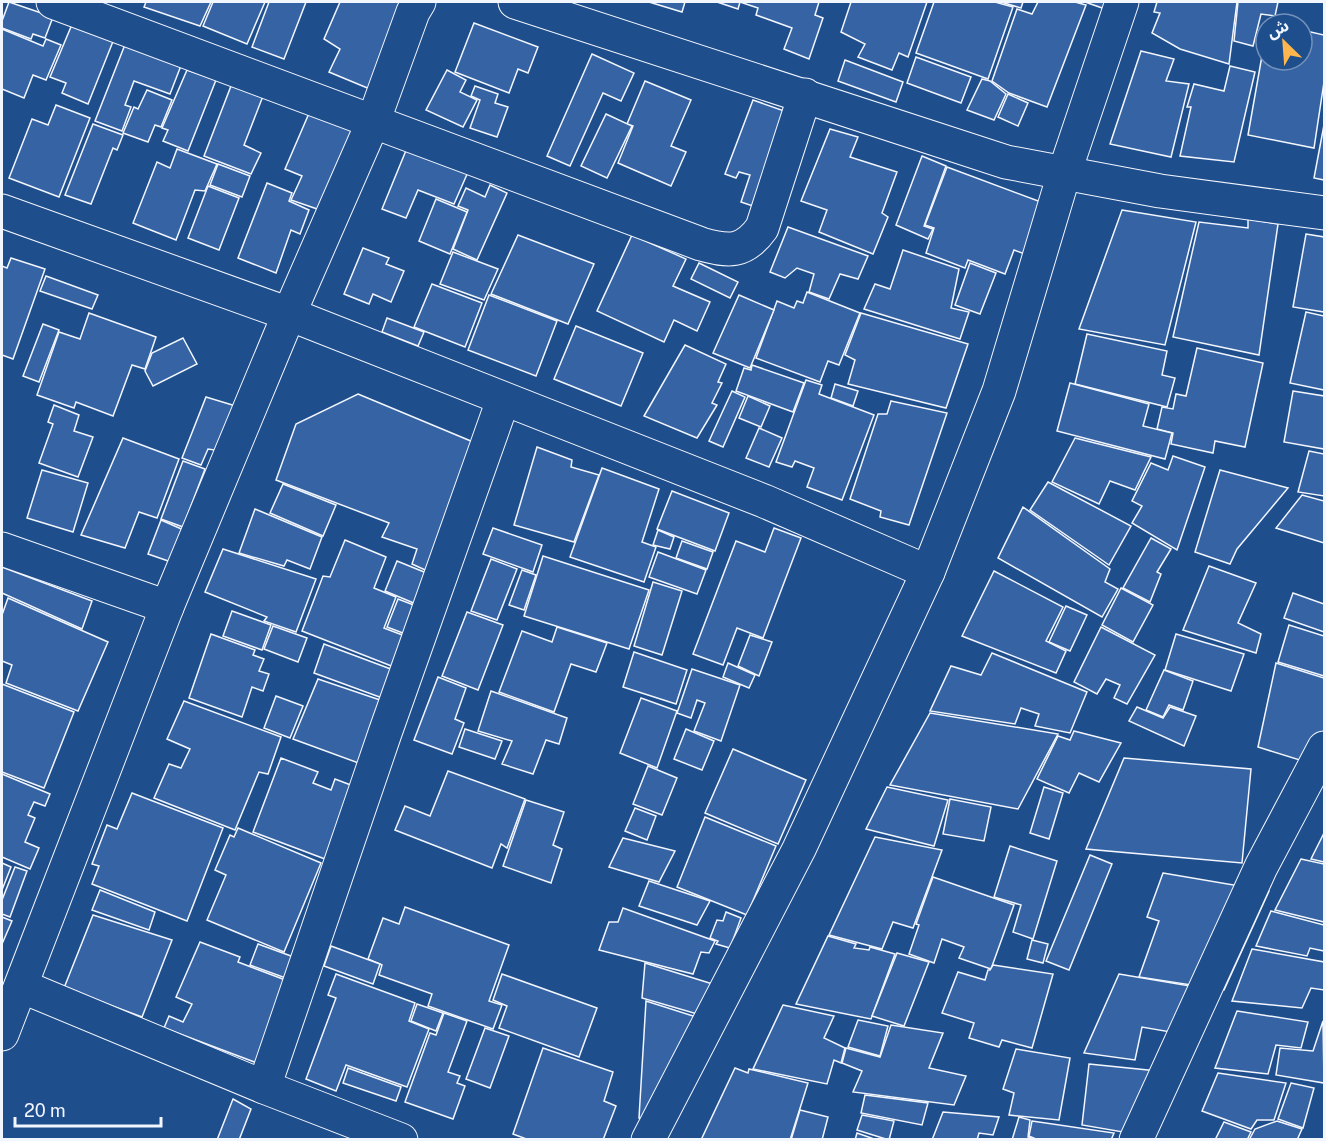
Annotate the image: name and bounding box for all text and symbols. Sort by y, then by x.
north arrow [1254,12,1314,72]
text: ش [1264,16,1292,42]
scale bar [15,1090,160,1128]
text: 20 m [24,1100,66,1121]

